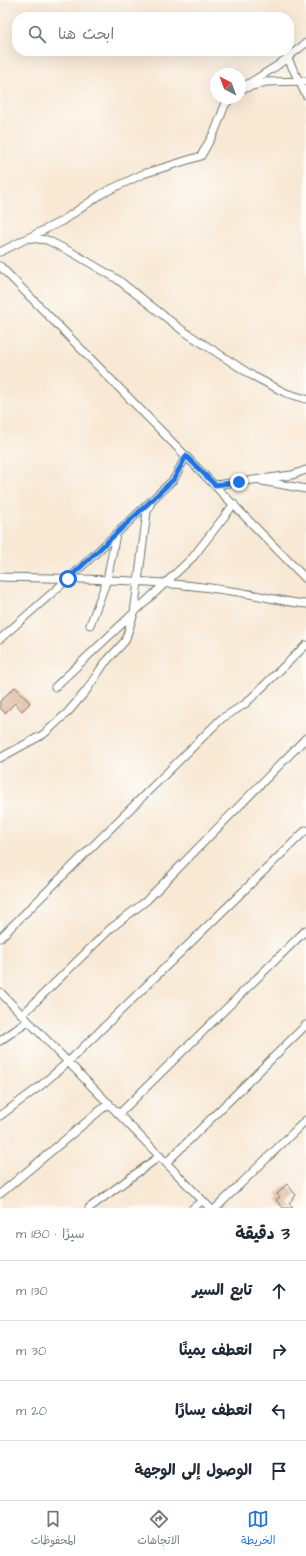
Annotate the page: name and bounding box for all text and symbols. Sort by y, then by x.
search box [12,12,294,56]
icon: search [26,23,48,45]
text: ابحث هنا [58,24,114,45]
north arrow [210,68,246,104]
route end [230,473,248,491]
route start [59,570,77,588]
text: 3 دقيقة [235,1222,290,1246]
text: سيرًا · 180 m [16,1225,85,1243]
text: تابع السير [193,1280,252,1301]
icon: ahead [268,1280,290,1302]
text: 130 m [16,1282,48,1300]
text: انعطف يمينًا [179,1340,252,1361]
icon: right [268,1340,290,1362]
text: 30 m [16,1342,46,1360]
text: انعطف يسارًا [175,1400,252,1421]
icon: left [268,1400,290,1422]
text: 20 m [16,1402,47,1420]
text: الوصول إلى الوجهة [135,1460,252,1481]
icon: arrive [268,1460,290,1482]
tab: المحفوظات [31,1508,76,1550]
tab: الاتجاهات [137,1508,180,1550]
tab: الخريطة [241,1508,275,1550]

